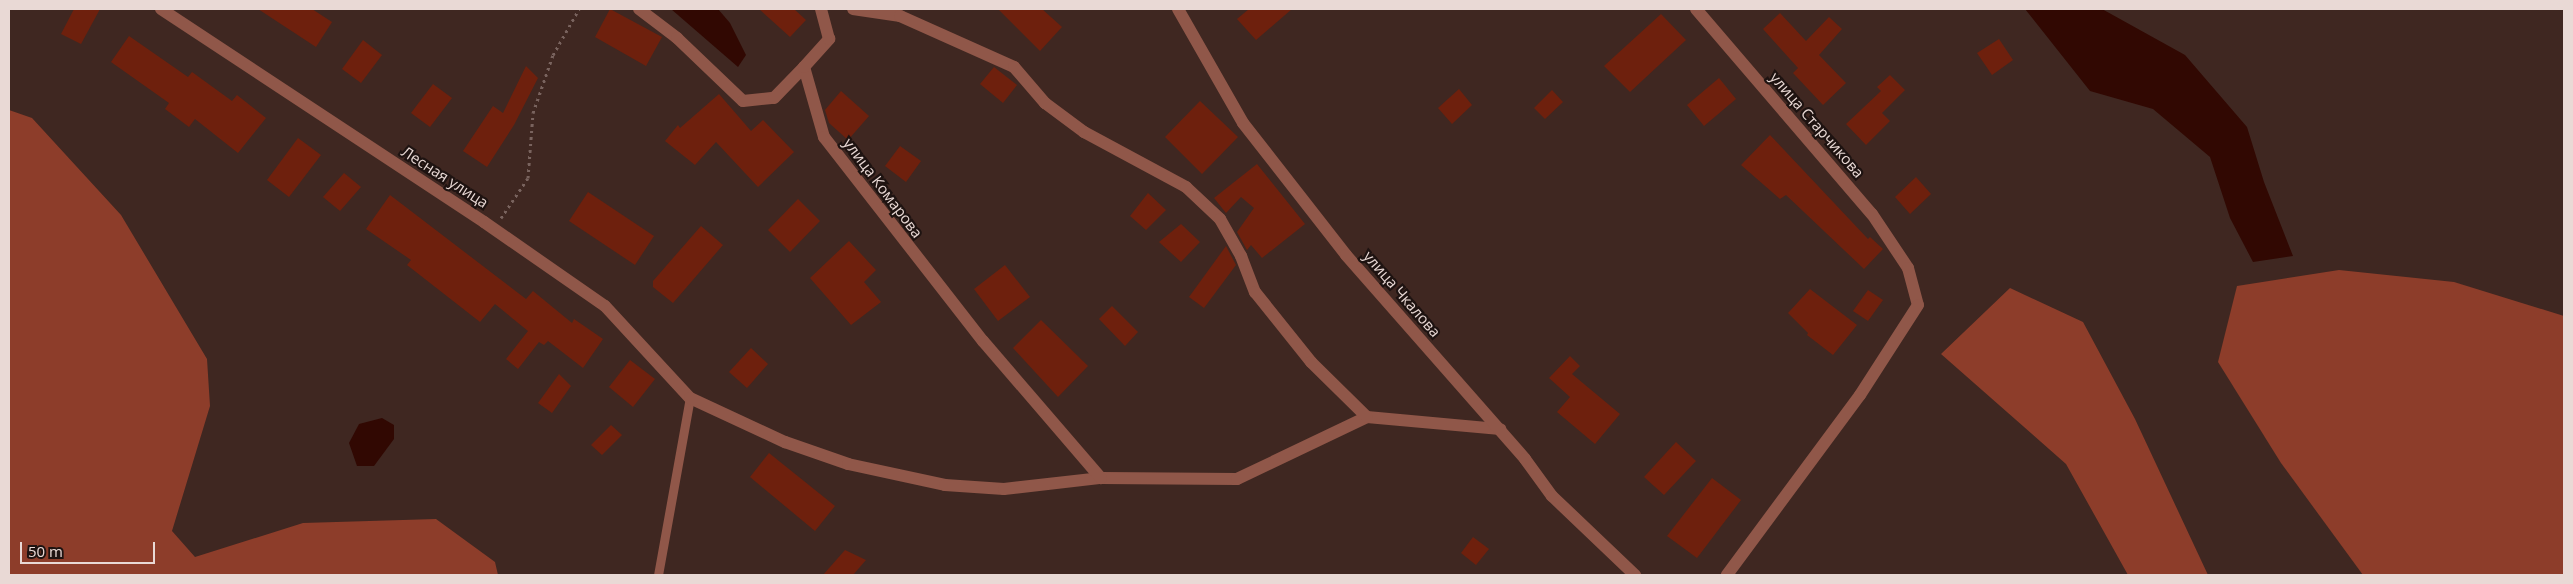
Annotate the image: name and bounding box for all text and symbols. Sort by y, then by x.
street label: улица Старчикова [1766,69,1868,181]
street label: улица Комарова [840,135,926,241]
street label: Лесная улица [398,142,492,212]
street label: улица Чкалова [1360,247,1444,341]
scale bar [22,532,158,564]
text: 50 m [28,541,63,561]

